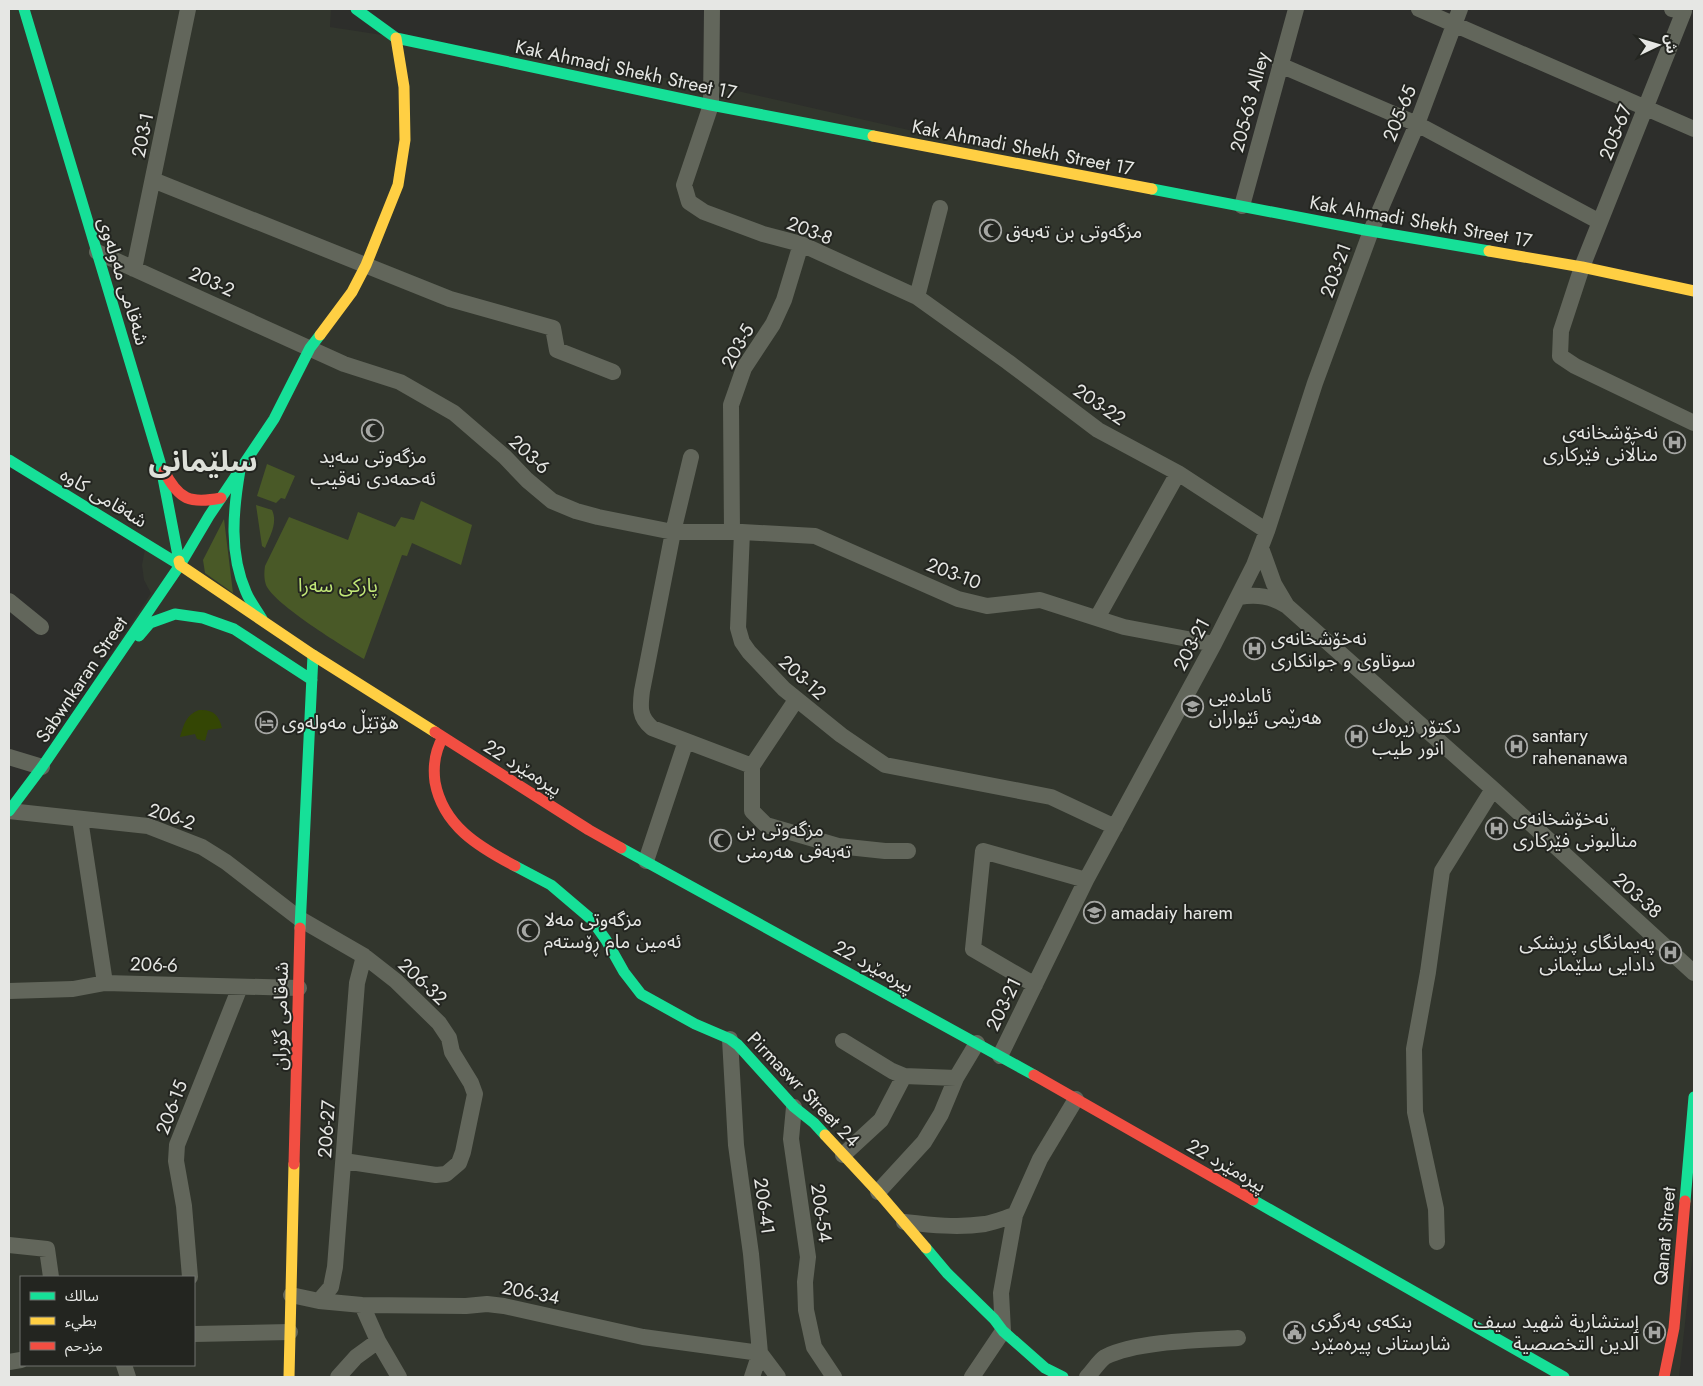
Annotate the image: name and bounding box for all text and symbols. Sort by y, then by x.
north arrow [1633,20,1683,70]
street label: Kak Ahmadi Shekh Street 17 [513,33,739,106]
text: ش [1660,33,1682,54]
street label: 205-63 Alley [1223,48,1276,155]
street label: 205-65 [1376,81,1423,145]
street label: 205-67 [1592,100,1639,164]
street label: 203-1 [125,110,160,160]
street label: Kak Ahmadi Shekh Street 17 [910,113,1136,182]
street label: Kak Ahmadi Shekh Street 17 [1307,189,1534,254]
street label: 203-8 [783,209,837,251]
street label: شەقامی مەولەوی [91,214,156,349]
place label: مزگەوتی بن تەبەق [1006,218,1142,245]
mosque icon: مزگەوتی بن تەبەق [978,219,1002,243]
street label: 203-21 [1313,239,1358,301]
street label: 203-2 [185,259,239,303]
street label: 203-5 [714,319,761,373]
street label: 203-22 [1068,377,1131,432]
mosque icon: مزگەوتی سەید ئەحمەدی نەقیب [361,418,385,442]
place label: نەخۆشخانەی مناڵانی فێركاری [1543,419,1658,468]
street label: 203-6 [503,428,556,480]
hospital icon: نەخۆشخانەی مناڵانی فێركاری [1662,431,1686,455]
district label: سلێمانی [148,440,258,482]
place label: مزگەوتی سەید ئەحمەدی نەقیب [310,443,436,492]
street label: شەقامی کاوە [55,461,152,534]
street label: 203-10 [923,551,985,596]
park label: پارکی سەرا [298,572,378,599]
street label: Sabwnkaran Street [29,610,134,748]
street label: 203-21 [1166,613,1216,675]
place label: نەخۆشخانەی سوتاوی و جوانکاری [1271,625,1415,674]
hospital icon: نەخۆشخانەی سوتاوی و جوانکاری [1243,637,1267,661]
street label: 203-12 [773,649,832,706]
place label: ئامادەیی ھەرێمی ئێواران [1209,682,1322,731]
school or university icon: ئامادەیی ھەرێمی ئێواران [1181,694,1205,718]
place label: هۆتێڵ مەولەوی [282,709,399,736]
hotel icon: هۆتێڵ مەولەوی [254,710,278,734]
place label: دکتۆر زیرەك انور طیب [1372,713,1461,762]
place label: santary rahenanawa [1532,722,1628,771]
hospital icon: دکتۆر زیرەك انور طیب [1344,725,1368,749]
street label: 22 پیرەمێرد [478,733,567,802]
hospital icon: santary rahenanawa [1504,734,1528,758]
street label: 206-2 [145,796,199,837]
place label: نەخۆشخانەی مناڵبونی فێرکاری [1513,805,1637,854]
place label: مزگەوتی بن تەبەقی هەرمنی [737,816,851,865]
hospital icon: نەخۆشخانەی مناڵبونی فێرکاری [1485,817,1509,841]
mosque icon: مزگەوتی بن تەبەقی هەرمنی [709,828,733,852]
street label: 203-38 [1607,866,1668,925]
place label: amadaiy harem [1111,899,1233,926]
school or university icon: amadaiy harem [1083,900,1107,924]
place label: مزگەوتی مەلا ئەمین مام ڕۆستەم [544,906,681,957]
mosque icon: مزگەوتی مەلا ئەمین مام ڕۆستەم [516,918,540,942]
place label: پەیمانگای پزیشکی دادایی سلێمانی [1519,929,1655,978]
street label: 22 پیرەمێرد [829,933,919,999]
hospital icon: پەیمانگای پزیشکی دادایی سلێمانی [1659,941,1683,965]
street label: 206-6 [129,950,178,979]
street label: 206-32 [392,952,453,1011]
street label: شەقامی گۆران [266,961,295,1071]
street label: 203-21 [979,973,1028,1035]
street label: Pirmaswr Street 24 [741,1025,866,1153]
street label: 206-15 [149,1076,194,1138]
street label: 206-27 [311,1099,342,1159]
street label: 22 پیرەمێرد [1182,1132,1271,1199]
street label: 206-41 [747,1176,782,1236]
street label: 206-54 [804,1182,839,1244]
street label: Qanat Street [1647,1185,1682,1286]
street label: 206-34 [500,1274,562,1311]
legend [20,1276,195,1366]
text: سالك [65,1285,99,1307]
place label: بنکەی بەرگری شارستانی پیرەمێرد [1311,1308,1450,1357]
place label: ٳستشارية شهيد سیف الدين التخصصية [1474,1308,1639,1357]
text: بطيء [65,1310,97,1332]
public building icon: بنکەی بەرگری شارستانی پیرەمێرد [1283,1320,1307,1344]
hospital icon: ٳستشارية شهيد سیف الدين التخصصية [1643,1320,1667,1344]
text: مزدحم [65,1335,103,1357]

